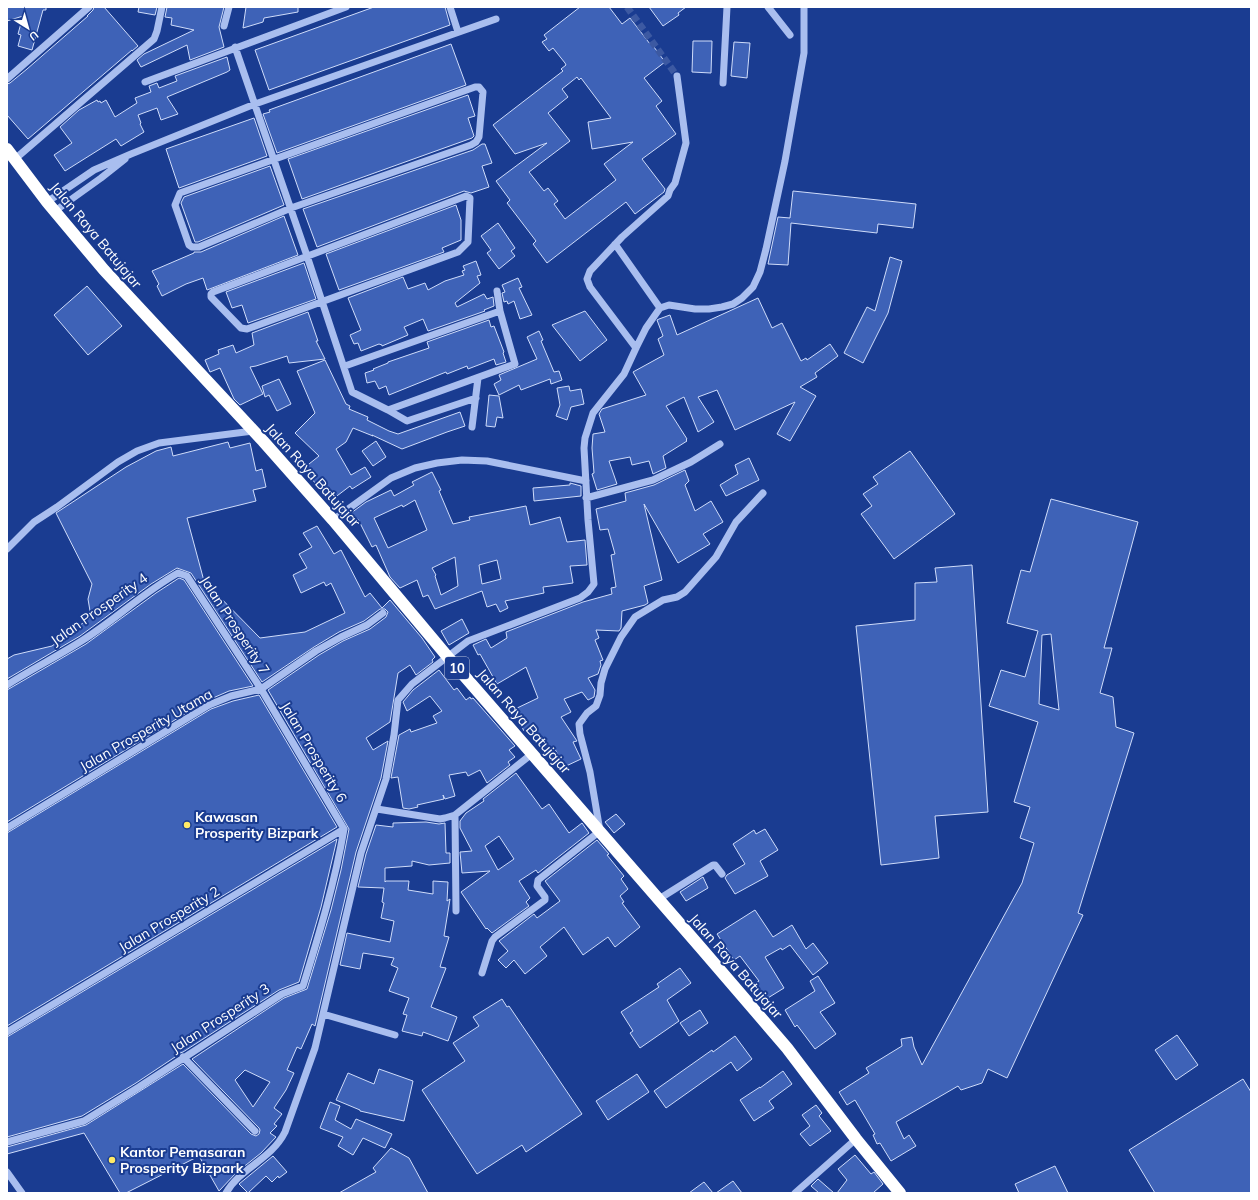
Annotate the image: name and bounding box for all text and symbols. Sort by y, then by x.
north arrow [8,8,48,48]
text: U [27,28,41,44]
street label: Jalan Raya Batujajar [46,178,146,293]
street label: Jalan Raya Batujajar [262,419,365,531]
street label: Jalan Prosperity 4 [47,568,152,649]
street label: Jalan Prosperity 7 [196,572,274,678]
road number: 10 [445,657,469,679]
street label: Jalan Raya Batujajar [473,665,575,778]
street label: Jalan Prosperity Utama [76,685,216,775]
street label: Jalan Prosperity 6 [277,698,351,806]
place label: Kawasan Prosperity Bizpark [195,808,319,842]
marker: Kawasan Prosperity Bizpark [182,820,192,830]
street label: Jalan Prosperity 2 [115,882,223,956]
street label: Jalan Raya Batujajar [685,910,787,1023]
street label: Jalan Prosperity 3 [167,979,273,1057]
place label: Kantor Pemasaran Prosperity Bizpark [120,1143,245,1177]
marker: Kantor Pemasaran Prosperity Bizpark [107,1155,117,1165]

